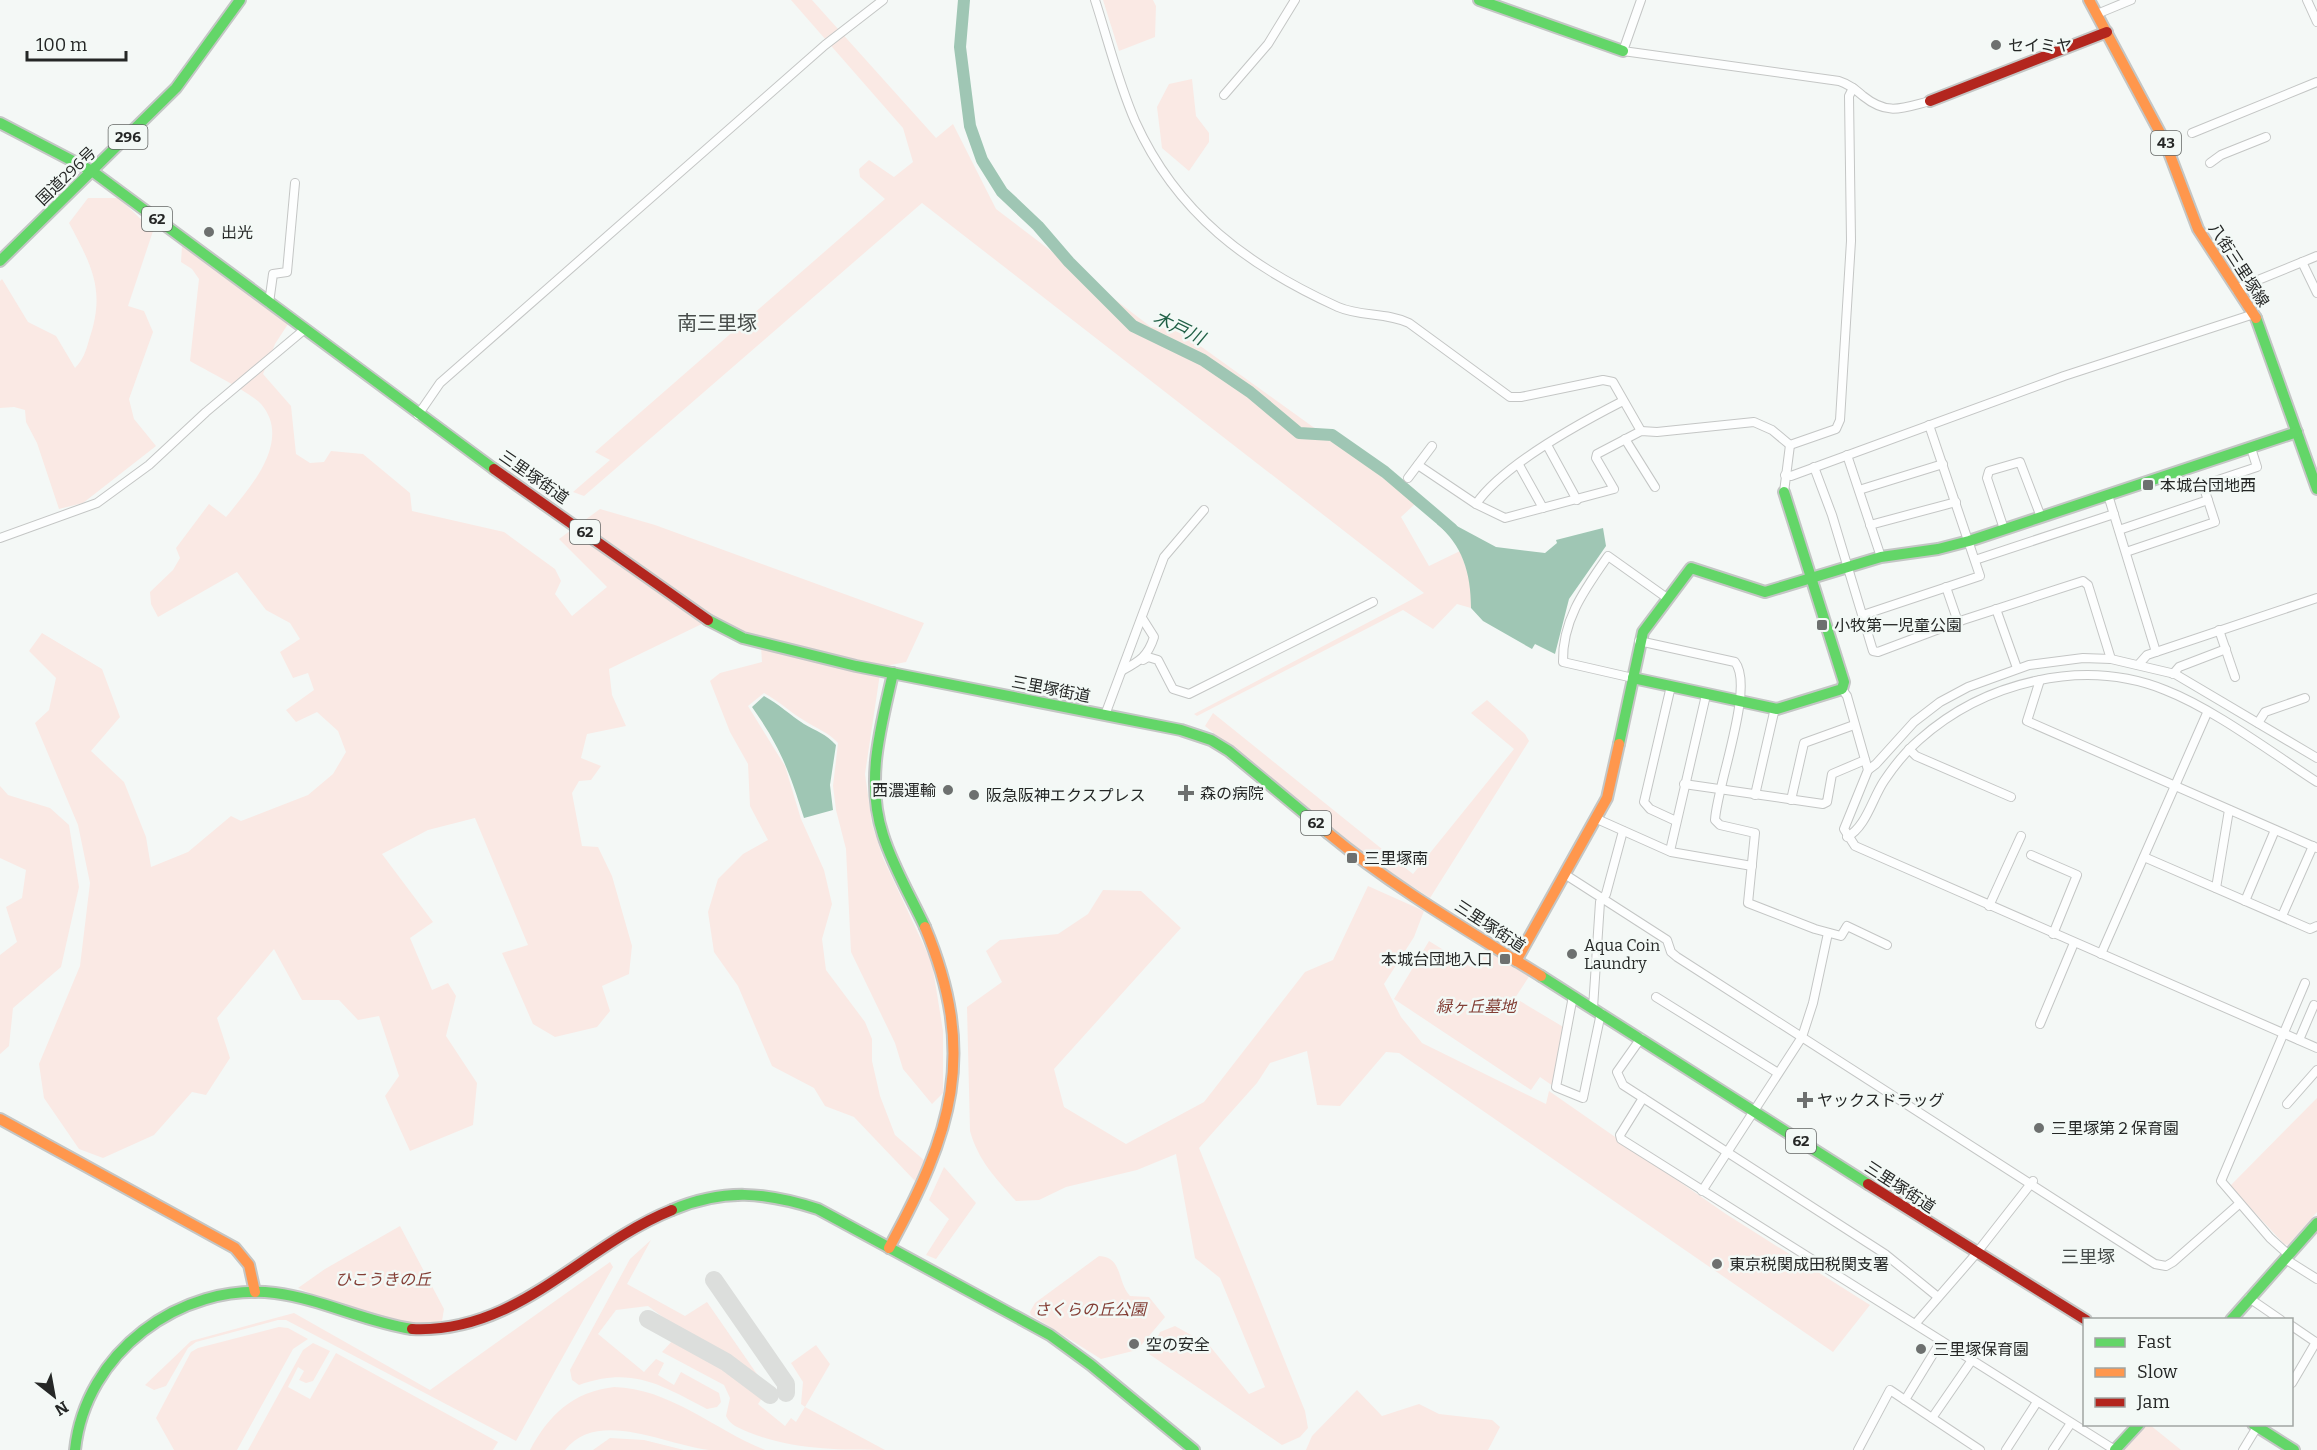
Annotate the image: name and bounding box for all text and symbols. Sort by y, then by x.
scale bar [27,24,126,62]
text: 100 m [36,34,87,56]
place label: セイミヤ [2008,36,2072,55]
marker: セイミヤ [1989,38,2003,52]
road number: 296 [108,125,148,149]
road number: 43 [2151,131,2181,155]
street label: 国道296号 [32,143,100,209]
road number: 62 [142,207,172,231]
street label: 八街三里塚線 [2205,220,2273,310]
place label: 出光 [221,223,253,242]
marker: 出光 [202,225,216,239]
water label: 木戸川 [1150,306,1210,351]
district label: 南三里塚 [677,311,757,335]
street label: 三里塚街道 [496,446,572,508]
place label: 本城台団地西 [2160,476,2256,495]
marker: 本城台団地西 [2141,478,2155,492]
road number: 62 [570,520,600,544]
place label: 小牧第一児童公園 [1834,616,1962,635]
marker: 小牧第一児童公園 [1815,618,1829,632]
street label: 三里塚街道 [1010,672,1092,706]
place label: 西濃運輸 [872,781,936,800]
marker: 西濃運輸 [941,783,955,797]
marker: 森の病院 [1177,784,1195,802]
place label: 森の病院 [1200,784,1264,803]
place label: 阪急阪神エクスプレス [986,786,1146,805]
marker: 阪急阪神エクスプレス [967,788,981,802]
road number: 62 [1301,811,1331,835]
place label: 三里塚南 [1364,849,1428,868]
marker: 三里塚南 [1345,851,1359,865]
street label: 三里塚街道 [1451,896,1529,956]
place label: Aqua Coin Laundry [1584,936,1660,973]
marker: Aqua Coin Laundry [1565,947,1579,961]
place label: 本城台団地入口 [1381,950,1493,969]
marker: 本城台団地入口 [1498,952,1512,966]
park label: 緑ヶ丘墓地 [1436,997,1518,1016]
place label: ヤックスドラッグ [1817,1091,1945,1110]
marker: ヤックスドラッグ [1798,1093,1812,1107]
place label: 三里塚第２保育園 [2051,1119,2179,1138]
marker: 三里塚第２保育園 [2032,1121,2046,1135]
road number: 62 [1786,1129,1816,1153]
street label: 三里塚街道 [1861,1157,1939,1217]
district label: 三里塚 [2061,1246,2115,1268]
place label: 東京税関成田税関支署 [1729,1255,1889,1274]
marker: 東京税関成田税関支署 [1710,1257,1724,1271]
park label: ひこうきの丘 [335,1270,432,1289]
park label: さくらの丘公園 [1034,1300,1148,1319]
legend [2083,1318,2293,1426]
text: Fast [2137,1331,2172,1353]
place label: 空の安全 [1146,1335,1210,1354]
marker: 空の安全 [1127,1337,1141,1351]
place label: 三里塚保育園 [1933,1340,2029,1359]
marker: 三里塚保育園 [1914,1342,1928,1356]
text: Slow [2137,1361,2178,1383]
north arrow [24,1366,84,1426]
text: Jam [2136,1391,2170,1413]
text: N [51,1397,72,1420]

